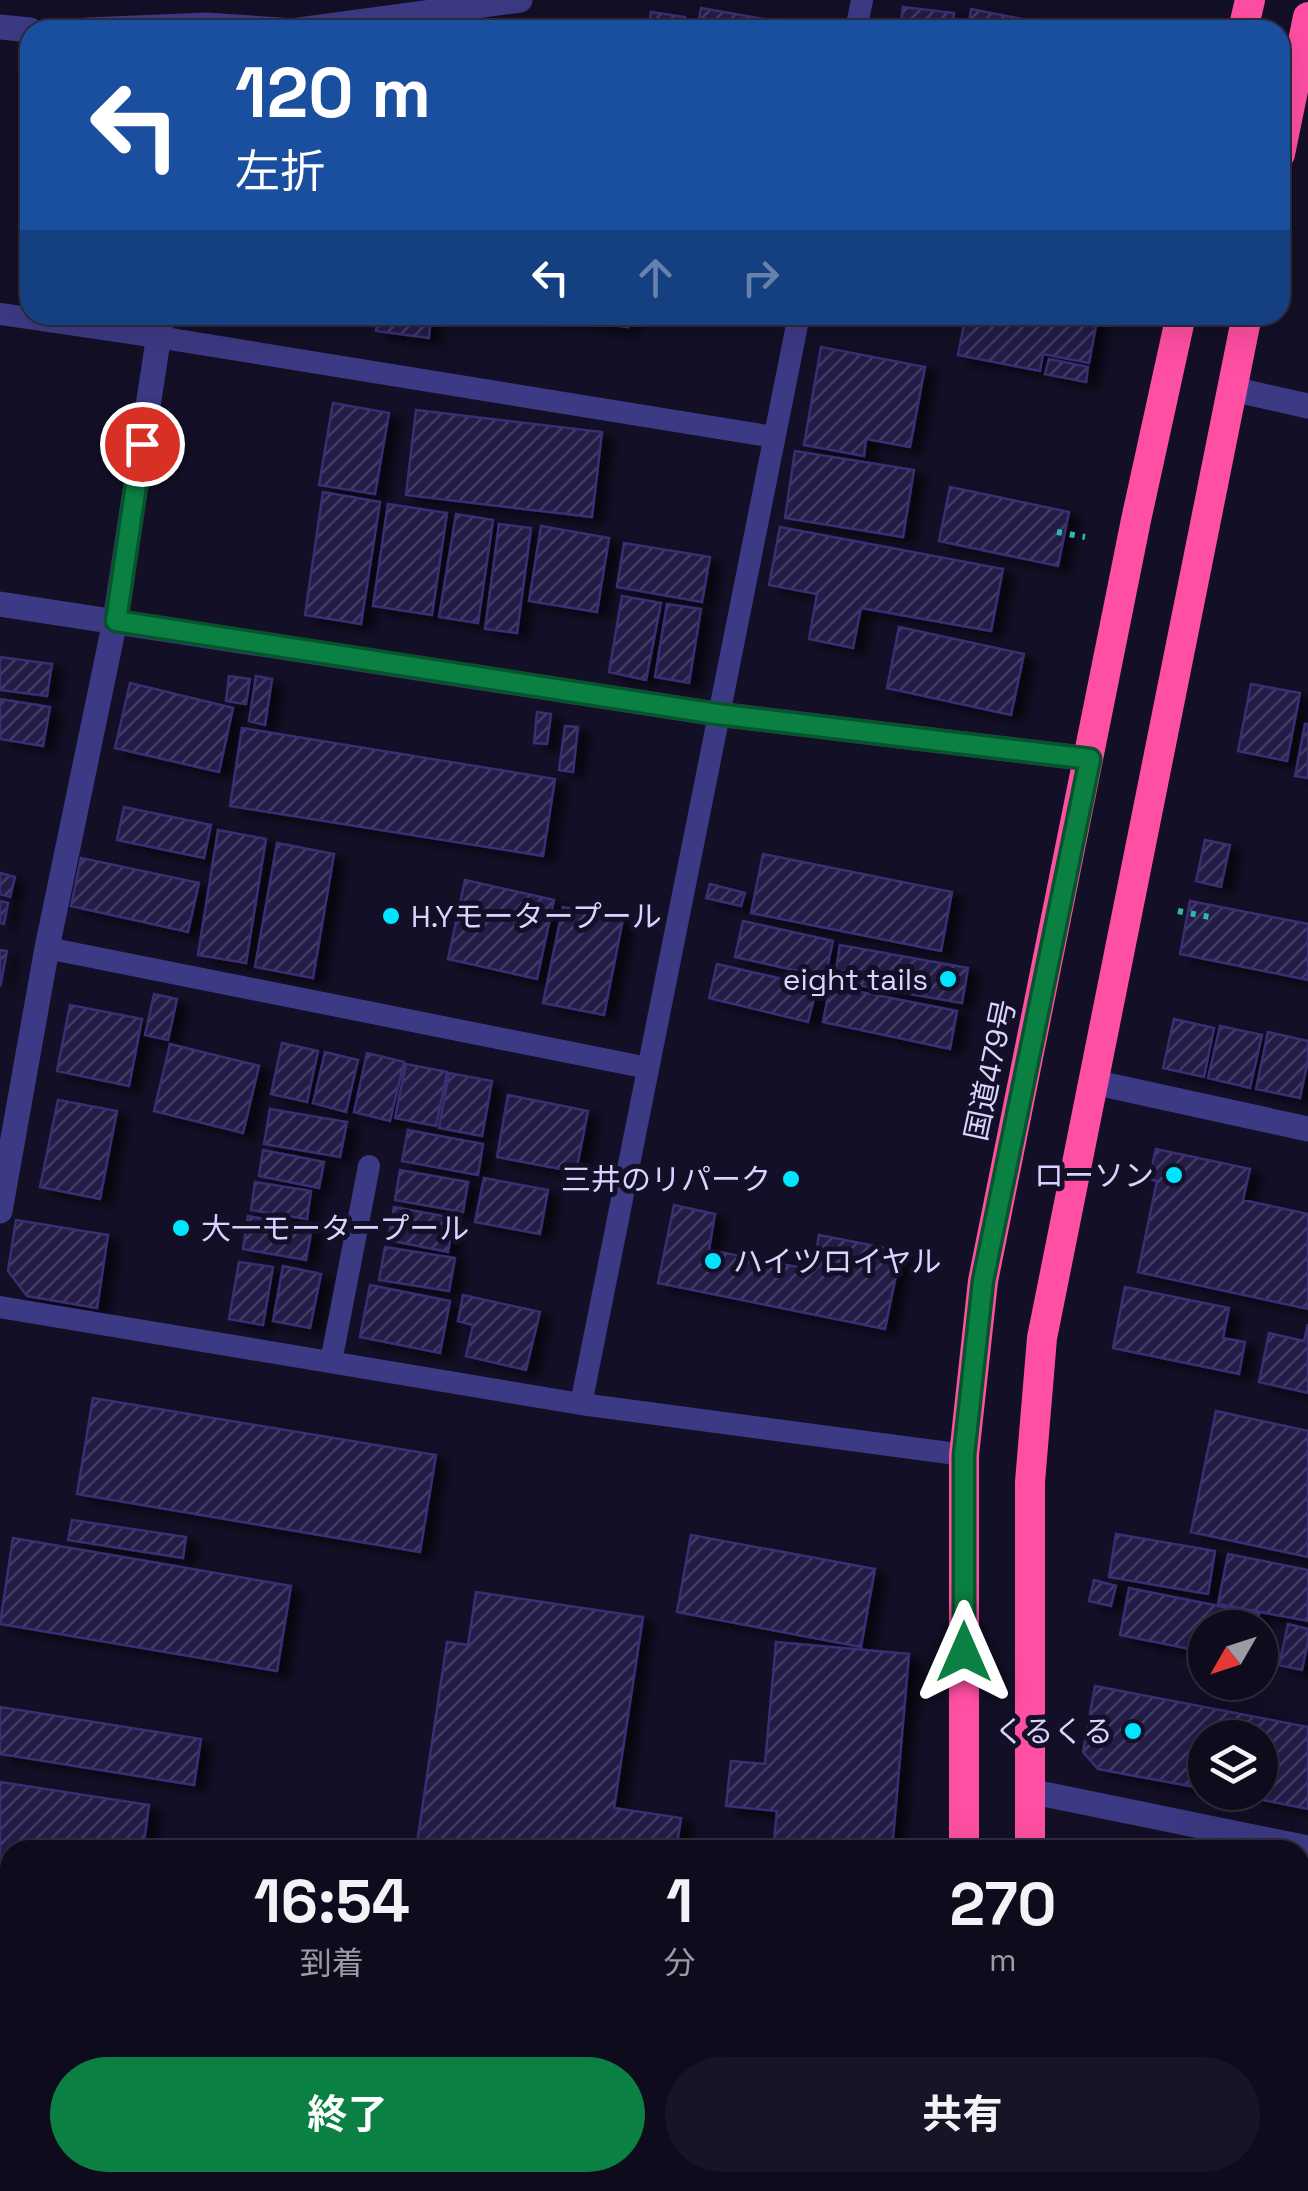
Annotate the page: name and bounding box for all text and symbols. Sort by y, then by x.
text: 120 m [235,48,431,137]
icon: left [70,60,200,190]
text: 左折 [235,143,325,200]
icon: left [523,250,578,305]
icon: ahead [628,250,683,305]
icon: right [733,250,788,305]
pin [100,402,185,487]
icon: arrive [115,417,170,472]
place label: H.Yモータープール [411,897,662,936]
marker: H.Yモータープール [380,905,402,927]
place label: eight tails [783,960,928,999]
marker: eight tails [937,968,959,990]
street label: 国道479号 [956,996,1024,1144]
place label: ローソン [1034,1156,1154,1195]
place label: 三井のリパーク [561,1160,771,1199]
marker: ローソン [1163,1164,1185,1186]
marker: 三井のリパーク [780,1168,802,1190]
place label: 大一モータープール [201,1209,469,1248]
marker: 大一モータープール [170,1217,192,1239]
place label: ハイツロイヤル [733,1242,942,1281]
marker: ハイツロイヤル [702,1250,724,1272]
position arrow [912,1600,1016,1704]
north arrow [1188,1610,1278,1700]
map controls [1188,1610,1278,1810]
place label: くるくる [994,1712,1113,1751]
marker: くるくる [1122,1720,1144,1742]
button: layers [1188,1720,1278,1810]
text: 16:54 [254,1863,410,1940]
text: 1 [666,1863,693,1940]
text: 270 [949,1866,1056,1943]
text: m [989,1940,1017,1980]
text: 到着 [300,1943,364,1983]
text: 分 [664,1943,696,1983]
button: 終了 [50,2057,645,2172]
button: 共有 [665,2057,1260,2172]

